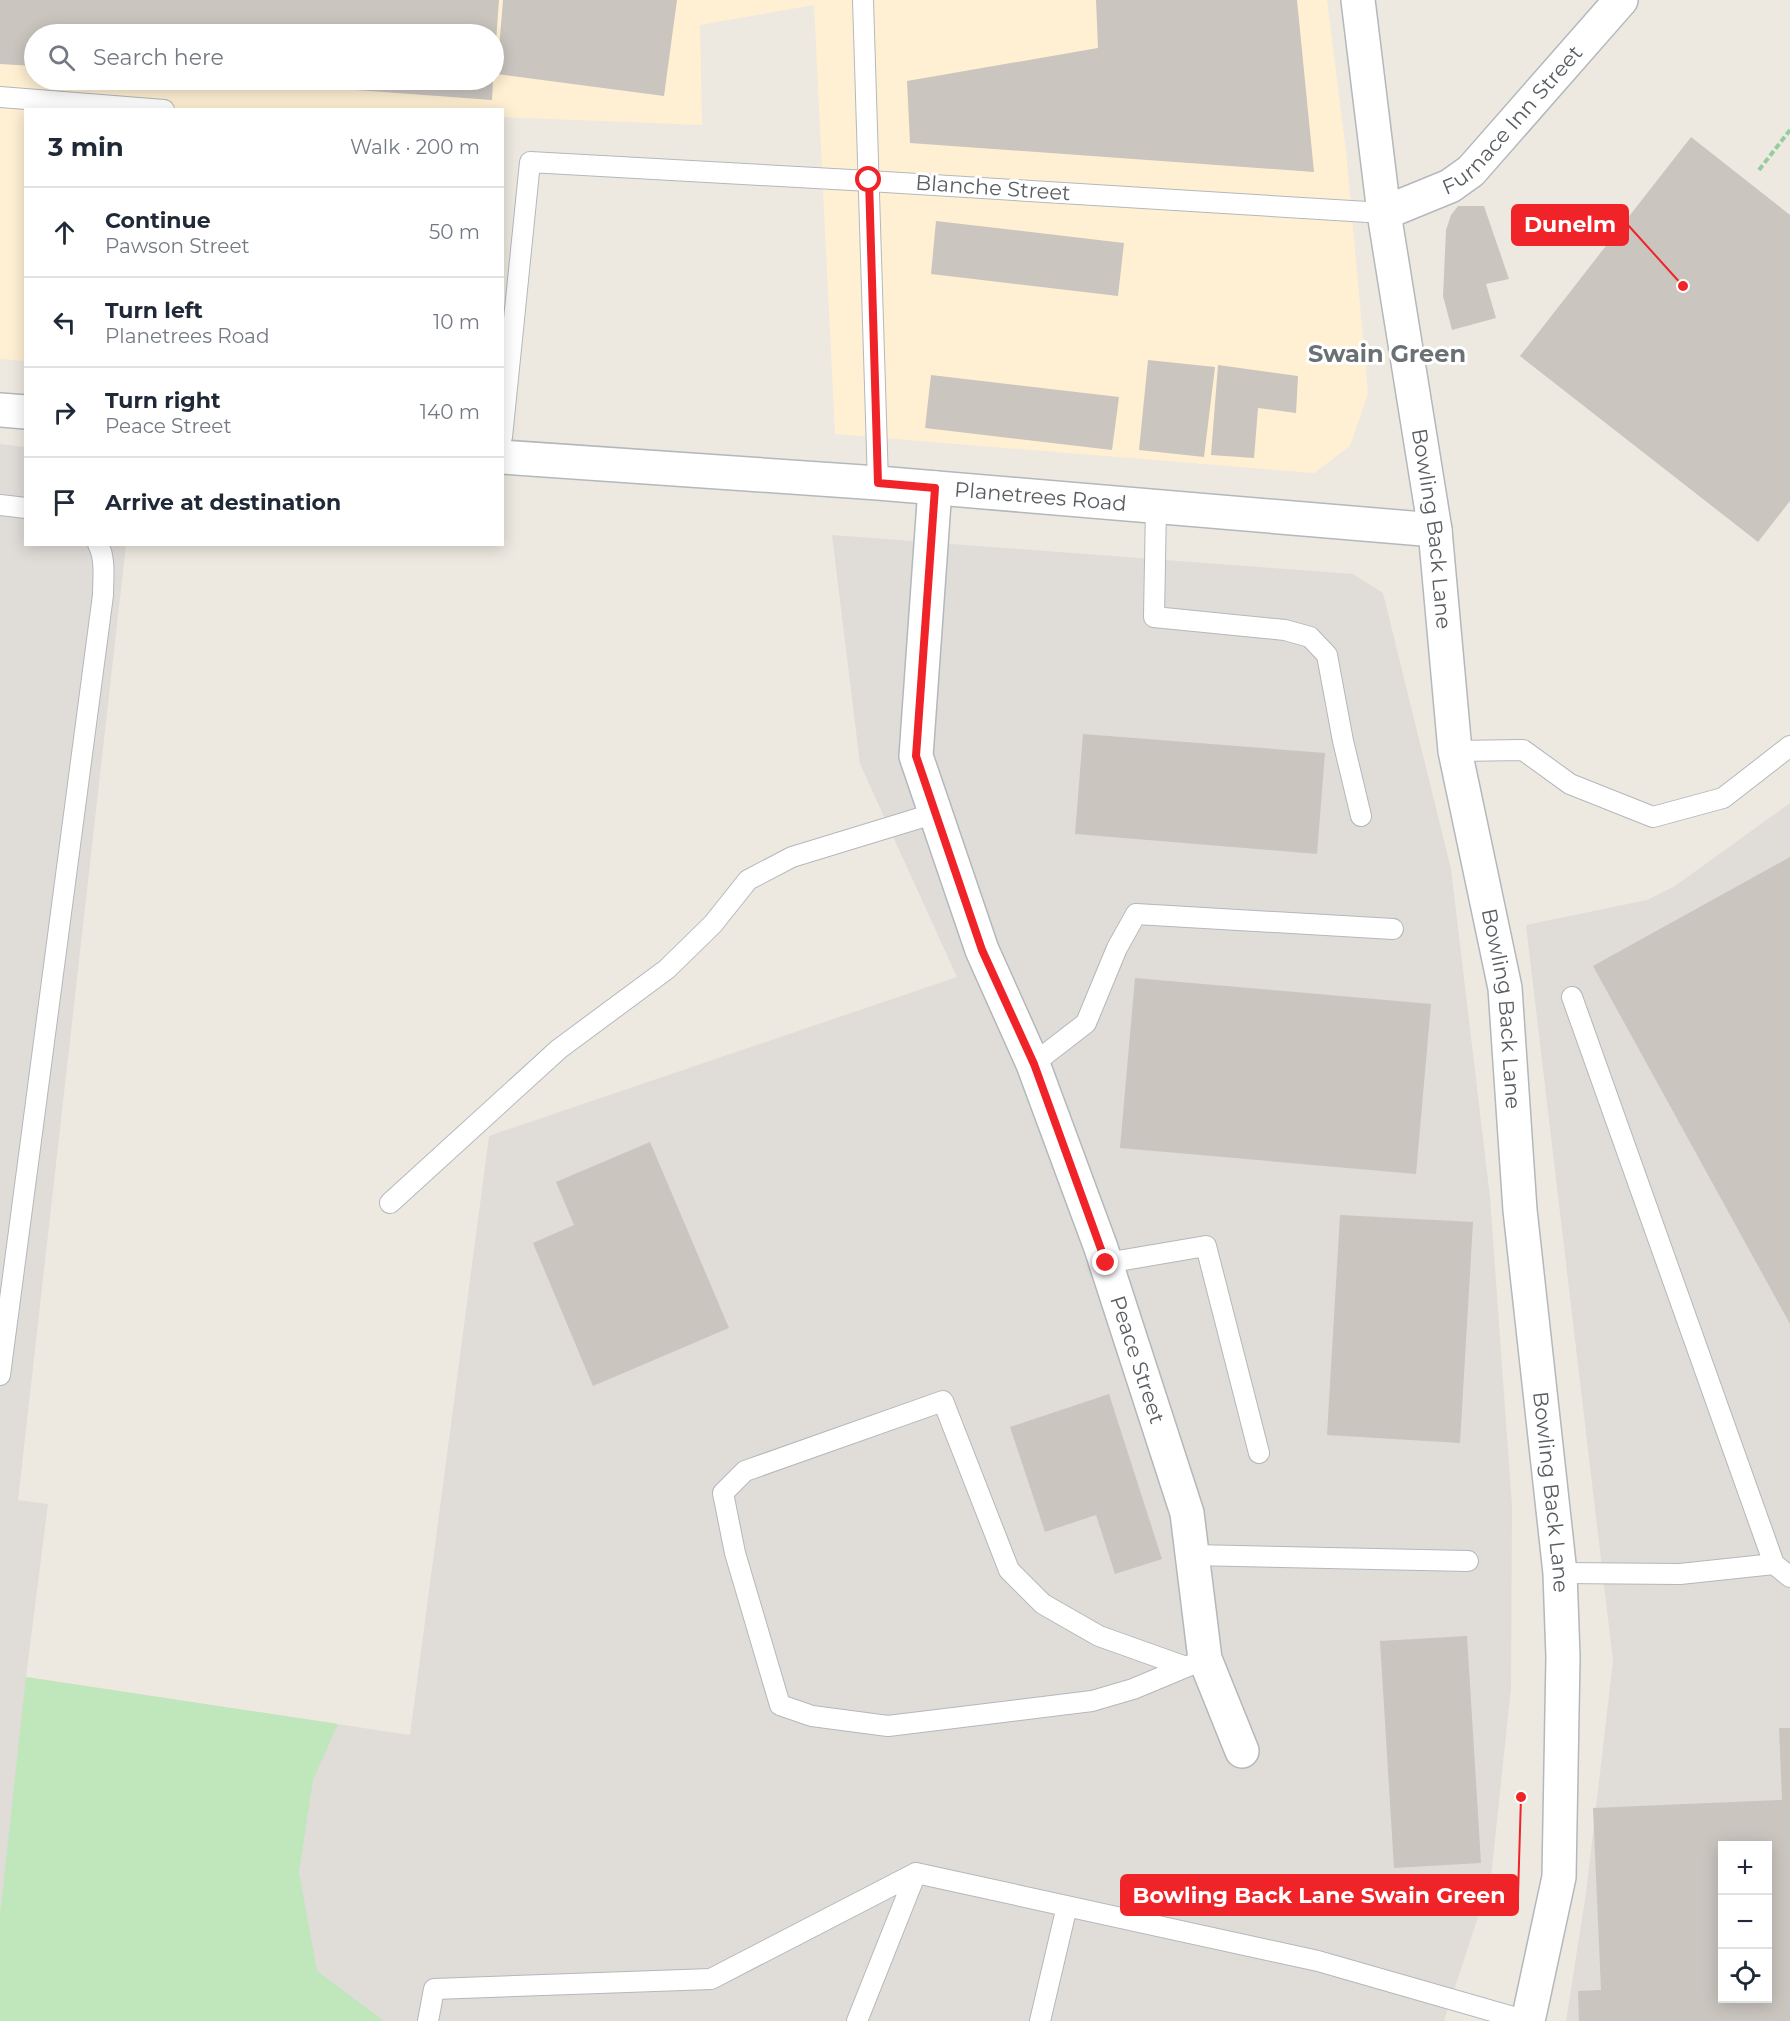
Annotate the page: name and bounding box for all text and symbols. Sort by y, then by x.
search box [24,24,504,90]
street label: Furnace Inn Street [1439,40,1587,200]
icon: search [45,41,78,74]
text: Search here [93,44,224,71]
text: 3 min [48,131,124,163]
text: Walk · 200 m [350,135,480,159]
route start [855,166,881,192]
street label: Blanche Street [915,170,1072,205]
callout: Dunelm [1512,205,1628,245]
text: Continue [105,207,211,234]
text: Dunelm [1524,211,1616,238]
icon: ahead [48,216,81,249]
text: 50 m [429,220,480,244]
text: Pawson Street [105,234,250,258]
text: Turn left [105,297,203,324]
icon: left [48,306,81,339]
text: 10 m [433,310,480,334]
text: Planetrees Road [105,324,269,348]
district label: Swain Green [1308,339,1466,368]
text: Turn right [105,387,220,414]
icon: right [48,396,81,429]
text: 140 m [420,400,480,424]
text: Peace Street [105,414,232,438]
street label: Bowling Back Lane [1407,426,1457,630]
street label: Planetrees Road [953,476,1128,516]
icon: arrive [48,486,81,519]
text: Arrive at destination [105,489,341,516]
street label: Bowling Back Lane [1477,906,1526,1110]
route end [1092,1249,1118,1275]
street label: Peace Street [1105,1292,1170,1427]
street label: Bowling Back Lane [1528,1390,1574,1593]
map controls [1718,1841,1772,2003]
button: + [1718,1841,1772,1895]
callout: Bowling Back Lane Swain Green [1121,1875,1518,1915]
text: Bowling Back Lane Swain Green [1133,1882,1505,1909]
button: − [1718,1895,1772,1949]
button: locate [1718,1949,1772,2003]

